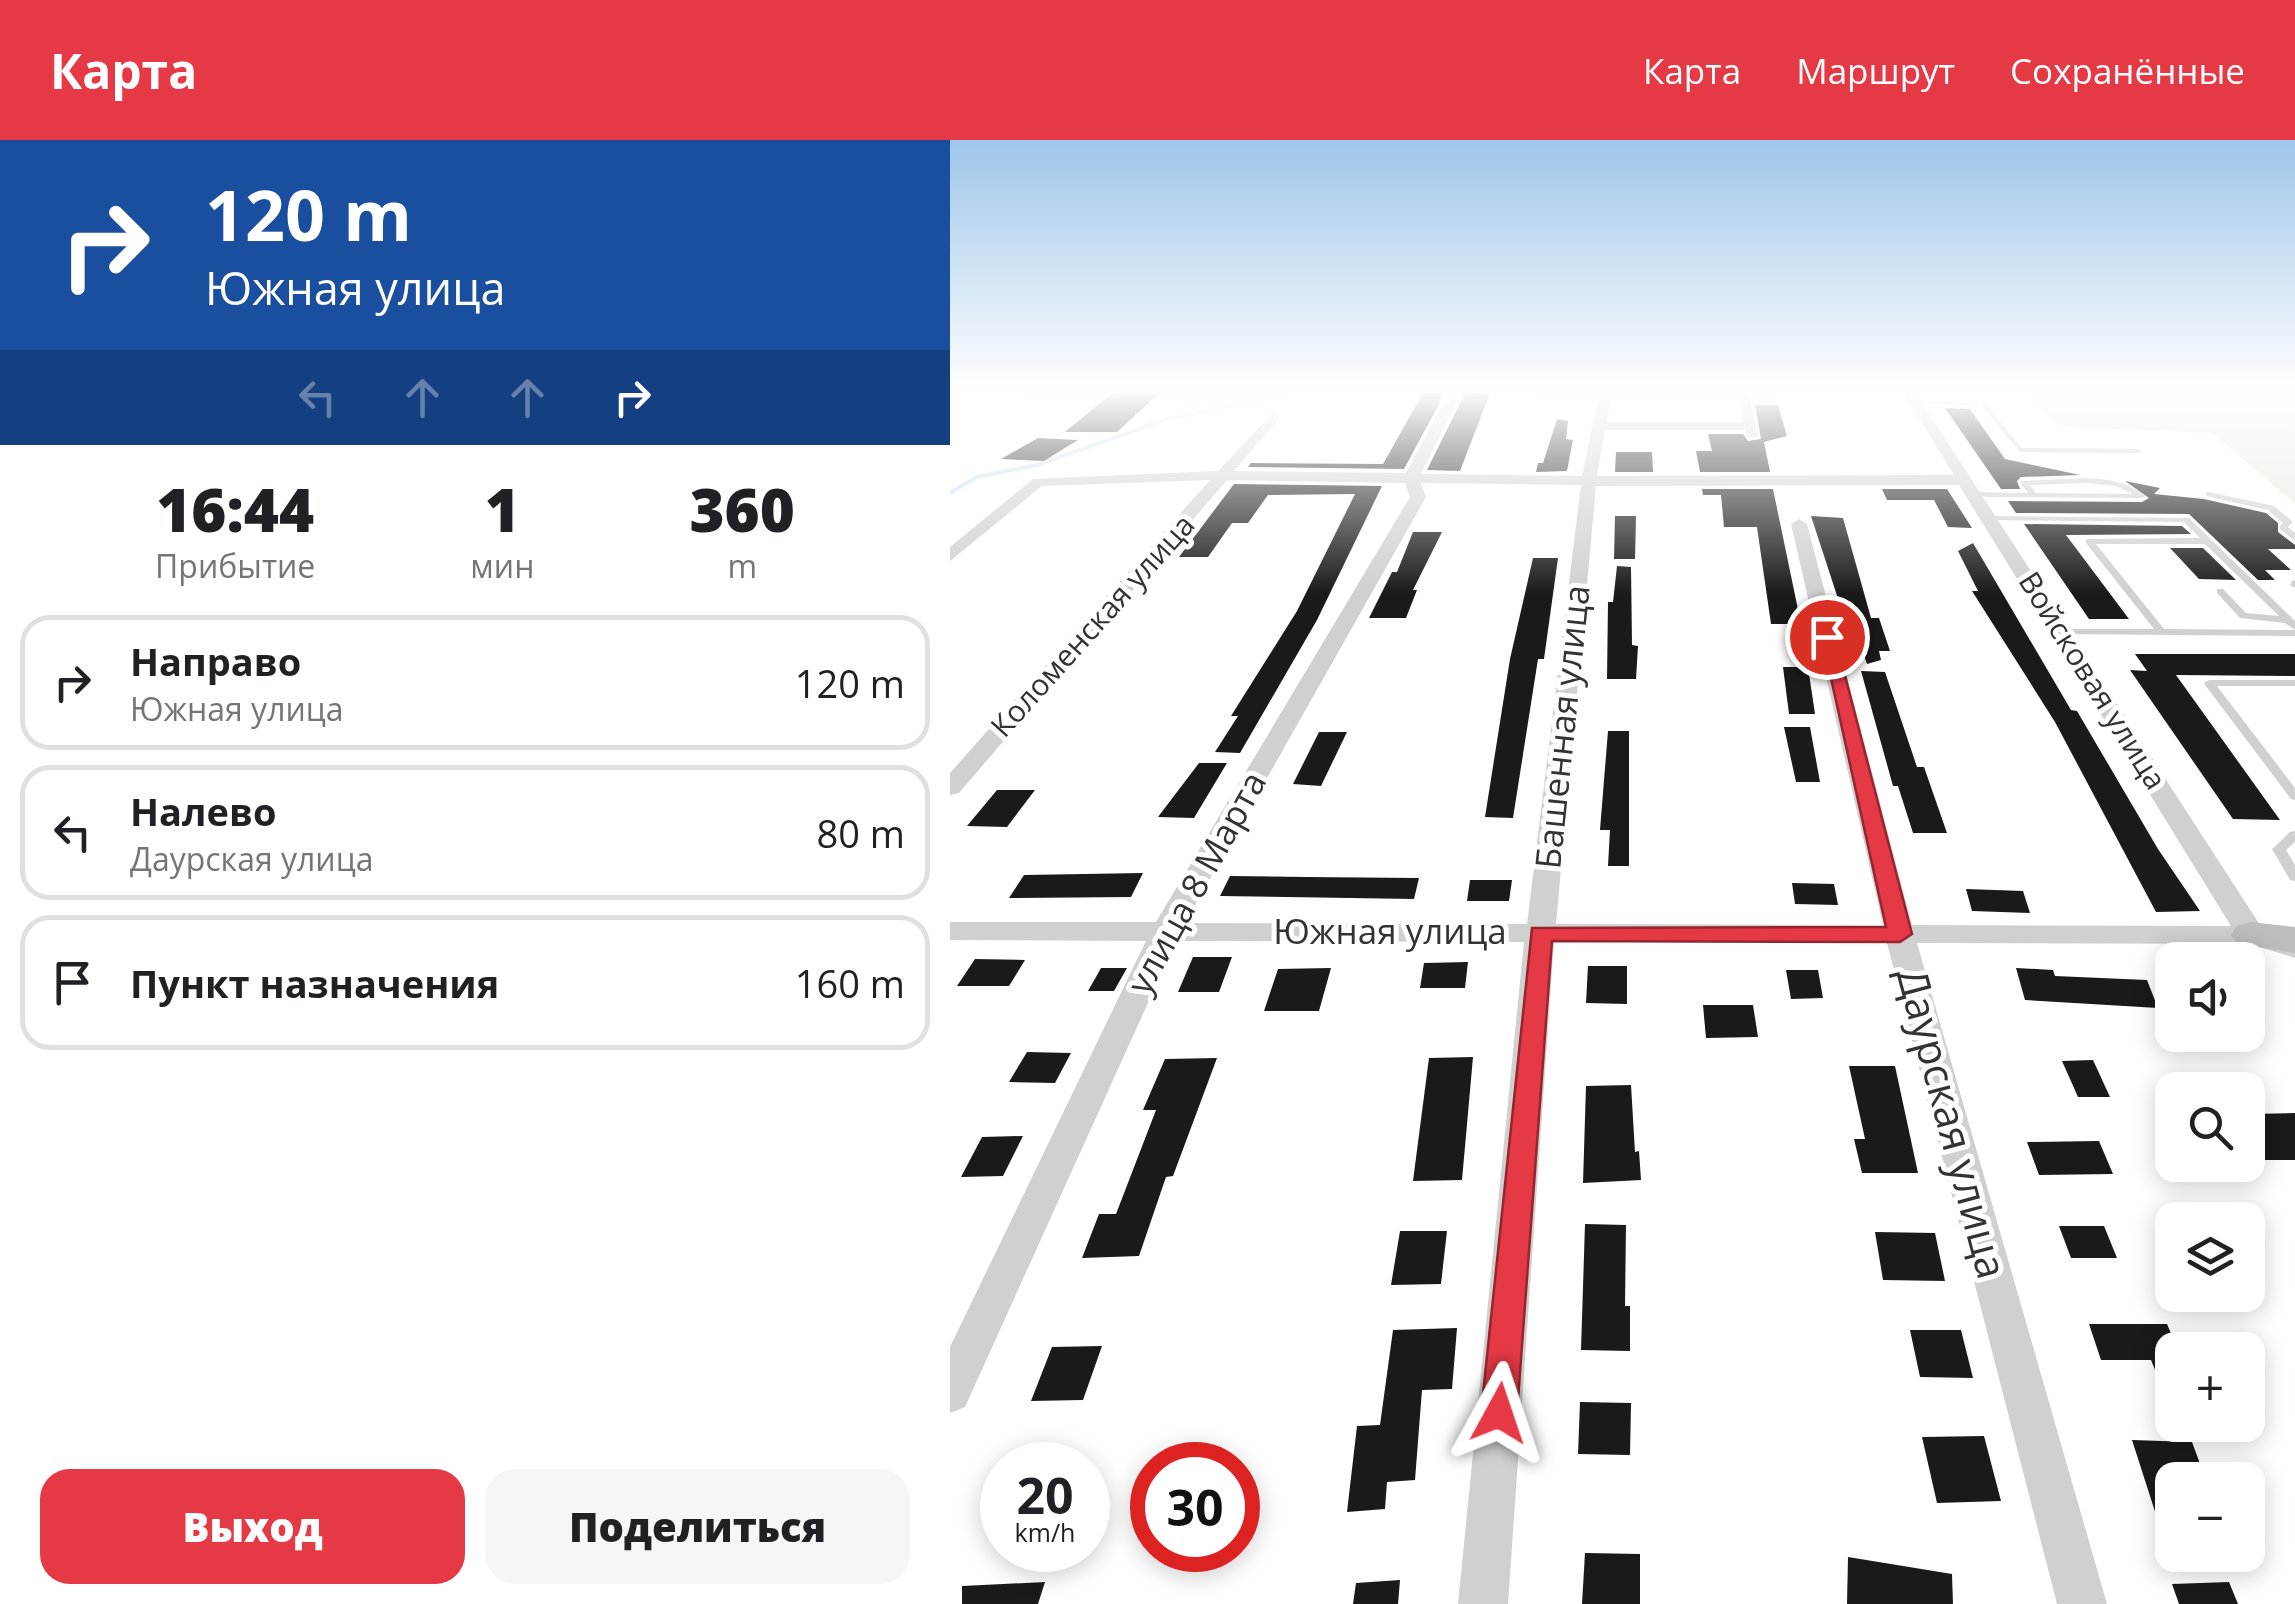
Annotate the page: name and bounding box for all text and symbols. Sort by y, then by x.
text: Карта [50,38,197,103]
text: Карта [1643,47,1741,94]
text: Маршрут [1796,47,1955,94]
text: Сохранённые [2010,47,2245,94]
text: 120 m [205,166,412,262]
icon: right [40,180,170,310]
text: Южная улица [205,257,505,318]
icon: left [290,370,345,425]
icon: ahead [395,370,450,425]
icon: ahead [500,370,555,425]
icon: right [605,370,660,425]
text: 16:44 [156,468,314,550]
text: 1 [485,468,520,550]
text: 360 [689,468,795,550]
street label: Коломенская улица [981,505,1203,745]
text: Прибытие [155,544,315,587]
text: мин [470,544,534,587]
text: m [727,544,757,587]
street label: Войсковая улица [2010,564,2177,797]
street label: Башенная улица [1523,583,1600,871]
pin [1785,595,1870,680]
icon: arrive [1800,610,1855,665]
text: Направо [130,635,301,687]
icon: right [45,655,100,710]
text: 120 m [795,657,905,709]
text: Южная улица [130,687,344,730]
street label: улица 8 Марта [1115,763,1276,1002]
text: Налево [130,785,276,837]
icon: left [45,805,100,860]
text: 80 m [816,807,905,859]
text: Даурская улица [130,837,373,880]
street label: Южная улица [1273,907,1507,954]
map controls [2155,942,2265,1572]
button: sound [2155,942,2265,1052]
icon: arrive [45,955,100,1010]
text: Пункт назначения [130,957,499,1009]
text: 160 m [795,957,905,1009]
street label: Даурская улица [1885,961,2022,1284]
button: search [2155,1072,2265,1182]
button: layers [2155,1202,2265,1312]
button: + [2155,1332,2265,1442]
position arrow [1447,1361,1551,1465]
speed limit sign: 30 [1130,1442,1260,1572]
text: 20 [1016,1461,1074,1529]
button: − [2155,1462,2265,1572]
button: Выход [40,1469,465,1584]
button: Поделиться [485,1469,910,1584]
text: km/h [1015,1515,1075,1549]

